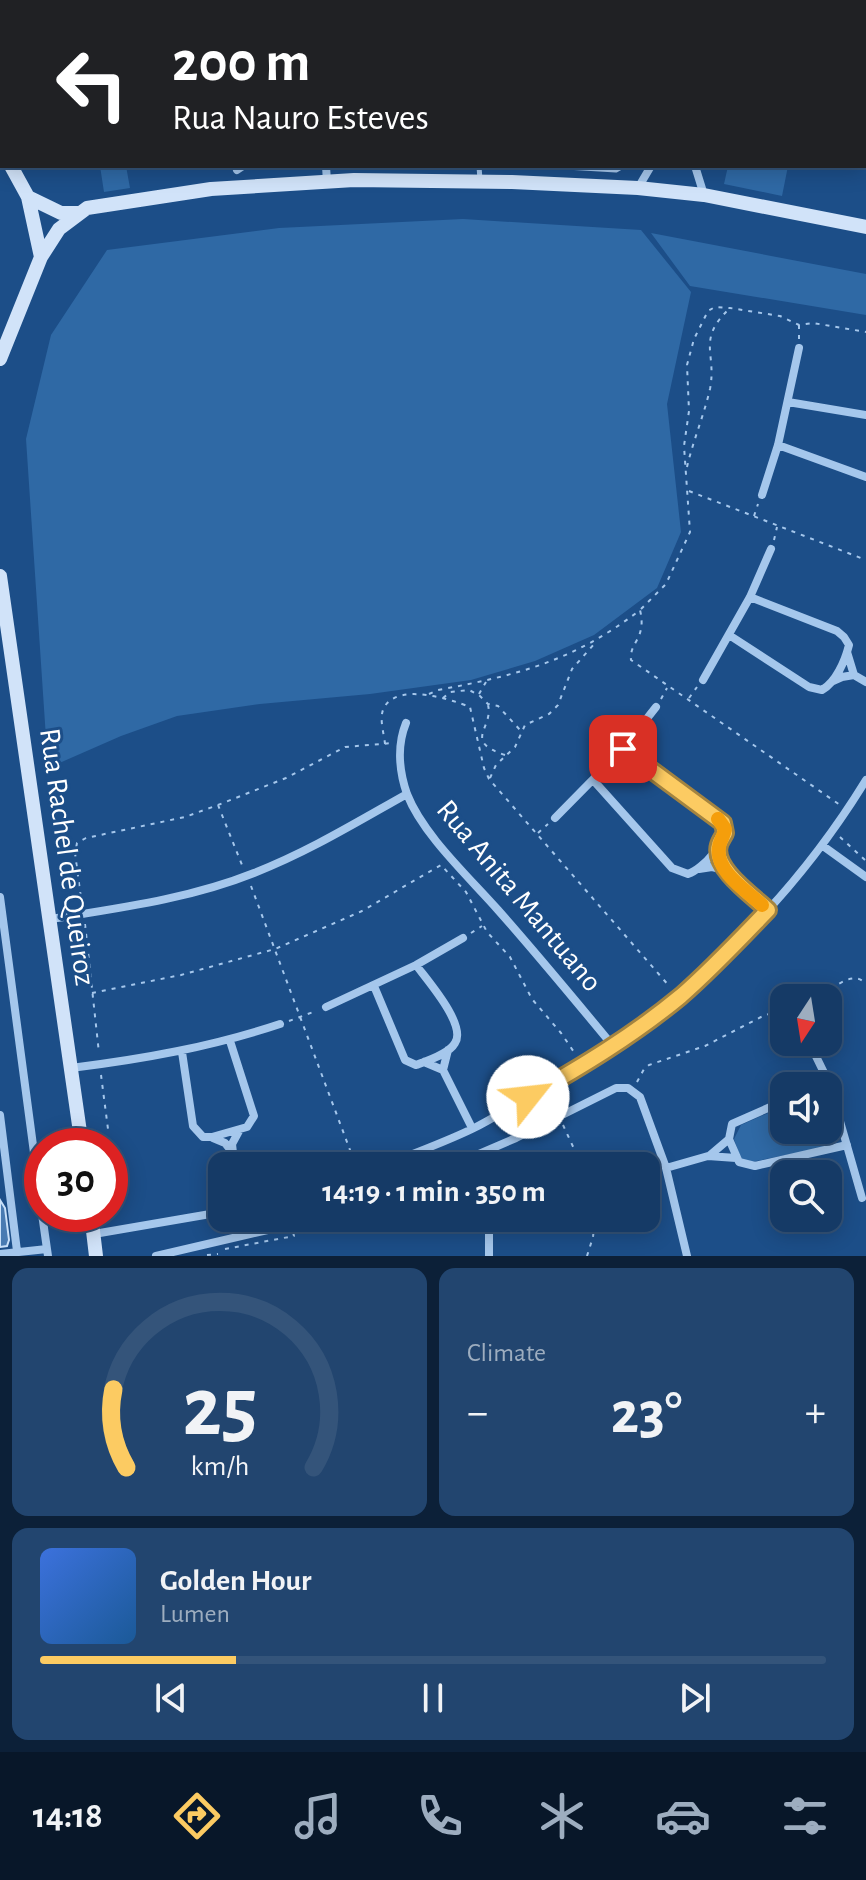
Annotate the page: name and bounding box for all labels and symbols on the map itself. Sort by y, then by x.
pin [589,715,657,783]
street label: Rua Rachel de Queiroz [34,726,100,988]
street label: Rua Anita Mantuano [431,795,607,997]
north arrow [770,984,842,1056]
position arrow [486,1055,570,1139]
speed limit sign: 30 [24,1128,128,1232]

